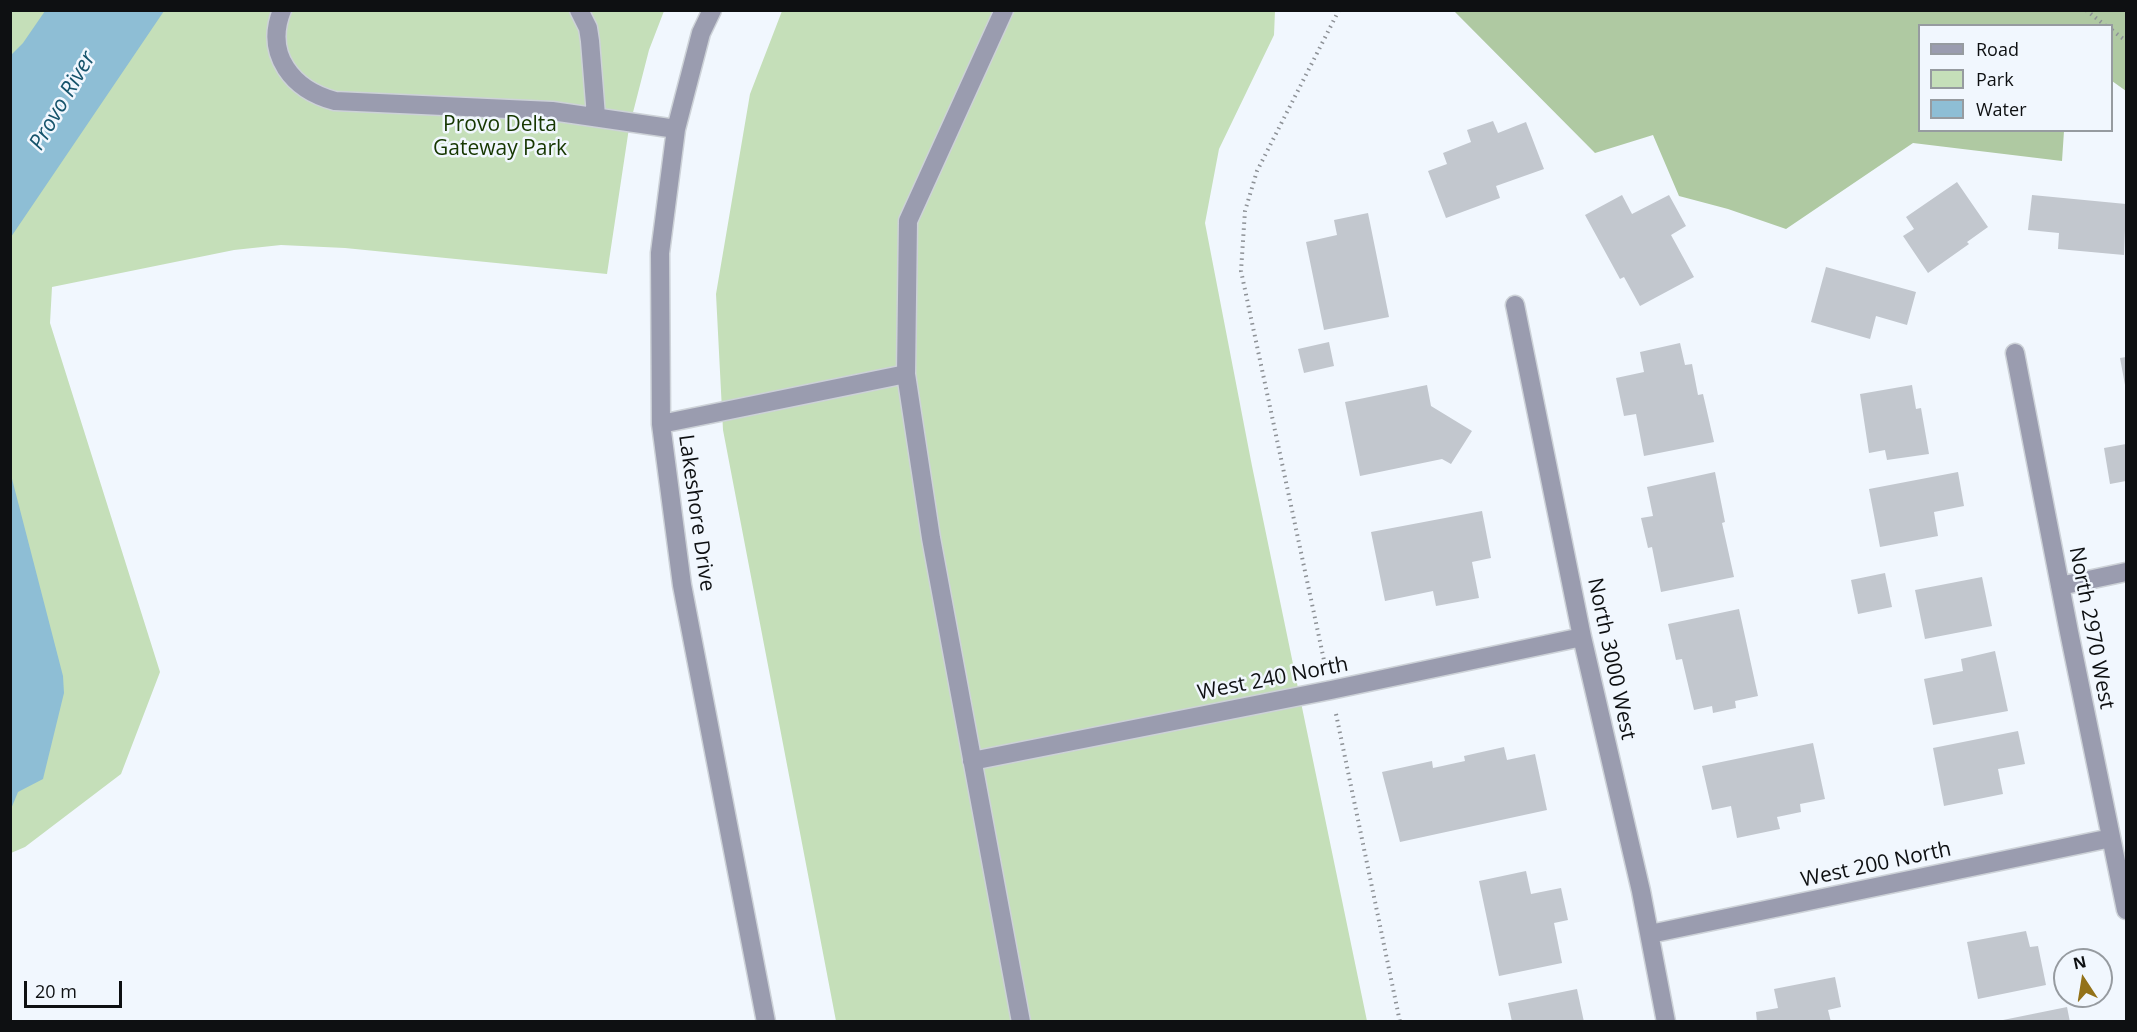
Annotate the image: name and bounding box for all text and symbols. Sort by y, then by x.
legend [1918,24,2113,132]
text: Road [1976,37,2019,61]
water label: Provo River [24,47,102,155]
text: Park [1976,67,2014,91]
text: Water [1976,97,2027,121]
park label: Provo Delta Gateway Park [433,112,567,162]
street label: Lakeshore Drive [673,433,719,593]
street label: North 2970 West [2063,545,2119,711]
street label: North 3000 West [1582,576,1640,742]
street label: West 240 North [1196,652,1350,706]
street label: West 200 North [1799,837,1953,893]
north arrow [2053,948,2113,1008]
text: N [2071,950,2088,974]
scale bar [27,969,124,1007]
text: 20 m [35,979,77,1003]

